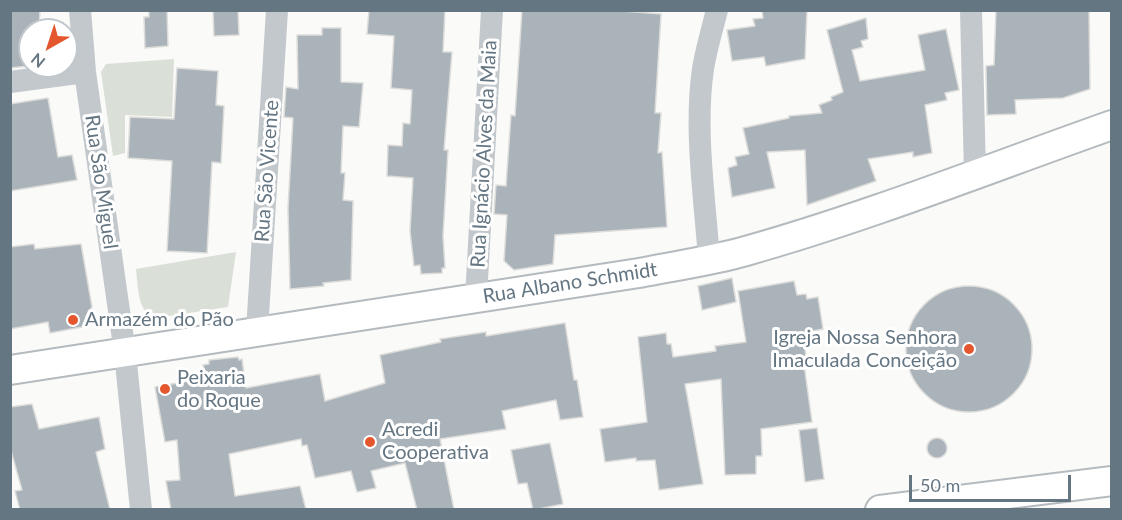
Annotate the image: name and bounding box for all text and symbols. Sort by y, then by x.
north arrow [18,18,78,78]
street label: Rua Ignácio Alves da Maia [466,40,502,268]
text: N [27,50,48,72]
street label: Rua São Vicente [250,99,284,243]
street label: Rua São Miguel [80,113,122,251]
street label: Rua Albano Schmidt [481,257,659,309]
place label: Armazém do Pão [85,308,234,332]
marker: Armazém do Pão [66,313,80,327]
place label: Igreja Nossa Senhora Imaculada Conceição [772,326,957,373]
marker: Igreja Nossa Senhora Imaculada Conceição [962,342,976,356]
place label: Peixaria do Roque [177,366,261,413]
marker: Peixaria do Roque [158,382,172,396]
place label: Acredi Cooperativa [382,418,489,465]
marker: Acredi Cooperativa [363,435,377,449]
scale bar [912,463,1074,501]
text: 50 m [920,474,960,496]

